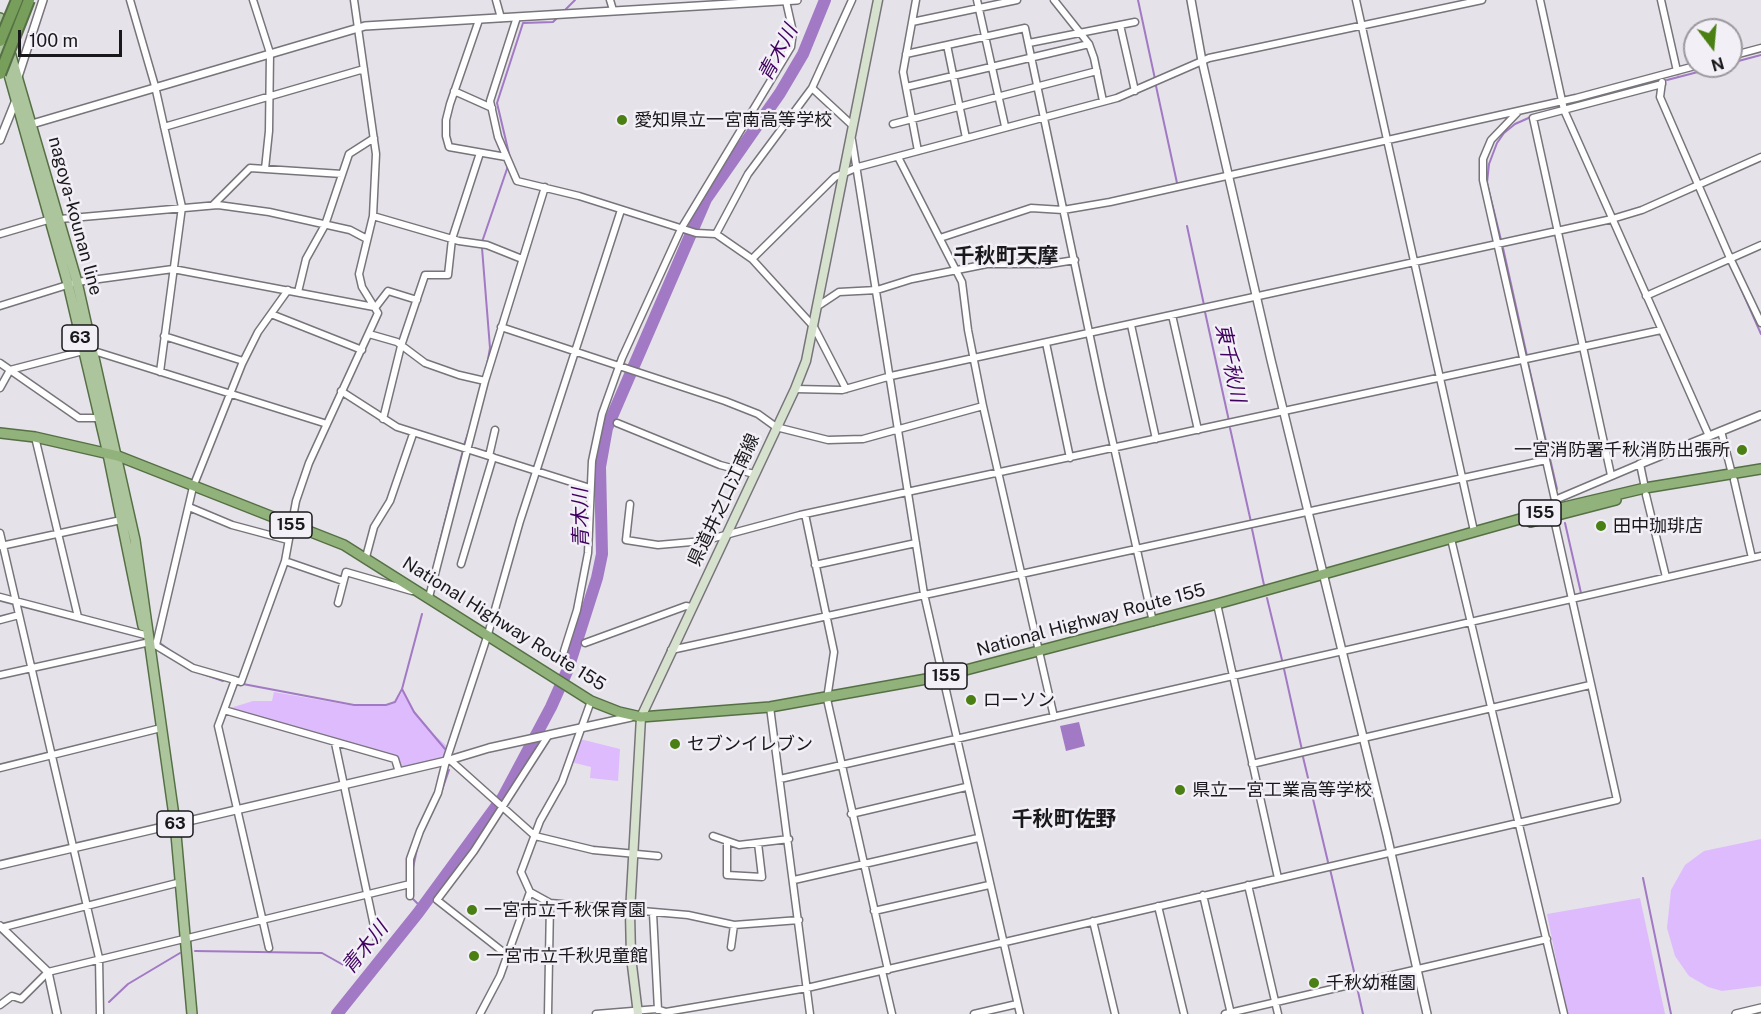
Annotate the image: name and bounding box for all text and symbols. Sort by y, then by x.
scale bar [21,18,124,56]
north arrow [1683,18,1743,78]
water label: 青木川 [753,21,803,85]
text: 100 m [29,30,78,51]
text: N [1709,53,1726,75]
place label: 愛知県立一宮南高等学校 [634,109,832,131]
marker: 愛知県立一宮南高等学校 [615,113,629,127]
street label: nagoya-kounan line [43,134,107,298]
district label: 千秋町天摩 [954,244,1058,270]
water label: 東千秋川 [1210,321,1250,405]
road number: 63 [62,325,98,351]
street label: 県道井之口江南線 [684,430,764,570]
place label: 一宮消防署千秋消防出張所 [1514,439,1730,461]
marker: 一宮消防署千秋消防出張所 [1735,443,1749,457]
water label: 青木川 [568,488,594,548]
road number: 155 [1519,500,1561,526]
road number: 155 [270,512,312,538]
place label: 田中珈琲店 [1613,515,1703,537]
marker: 田中珈琲店 [1594,519,1608,533]
street label: National Highway Route 155 [398,552,610,696]
street label: National Highway Route 155 [974,579,1208,661]
road number: 155 [925,663,967,689]
place label: ローソン [983,689,1055,711]
marker: ローソン [964,693,978,707]
place label: セブンイレブン [687,733,813,755]
marker: セブンイレブン [668,737,682,751]
place label: 県立一宮工業高等学校 [1192,779,1372,801]
marker: 県立一宮工業高等学校 [1173,783,1187,797]
district label: 千秋町佐野 [1012,807,1116,833]
road number: 63 [157,811,193,837]
place label: 一宮市立千秋保育園 [484,899,646,921]
marker: 一宮市立千秋保育園 [465,903,479,917]
water label: 青木川 [337,917,393,979]
place label: 一宮市立千秋児童館 [486,945,648,967]
marker: 一宮市立千秋児童館 [467,949,481,963]
place label: 千秋幼稚園 [1326,972,1416,994]
marker: 千秋幼稚園 [1307,976,1321,990]

